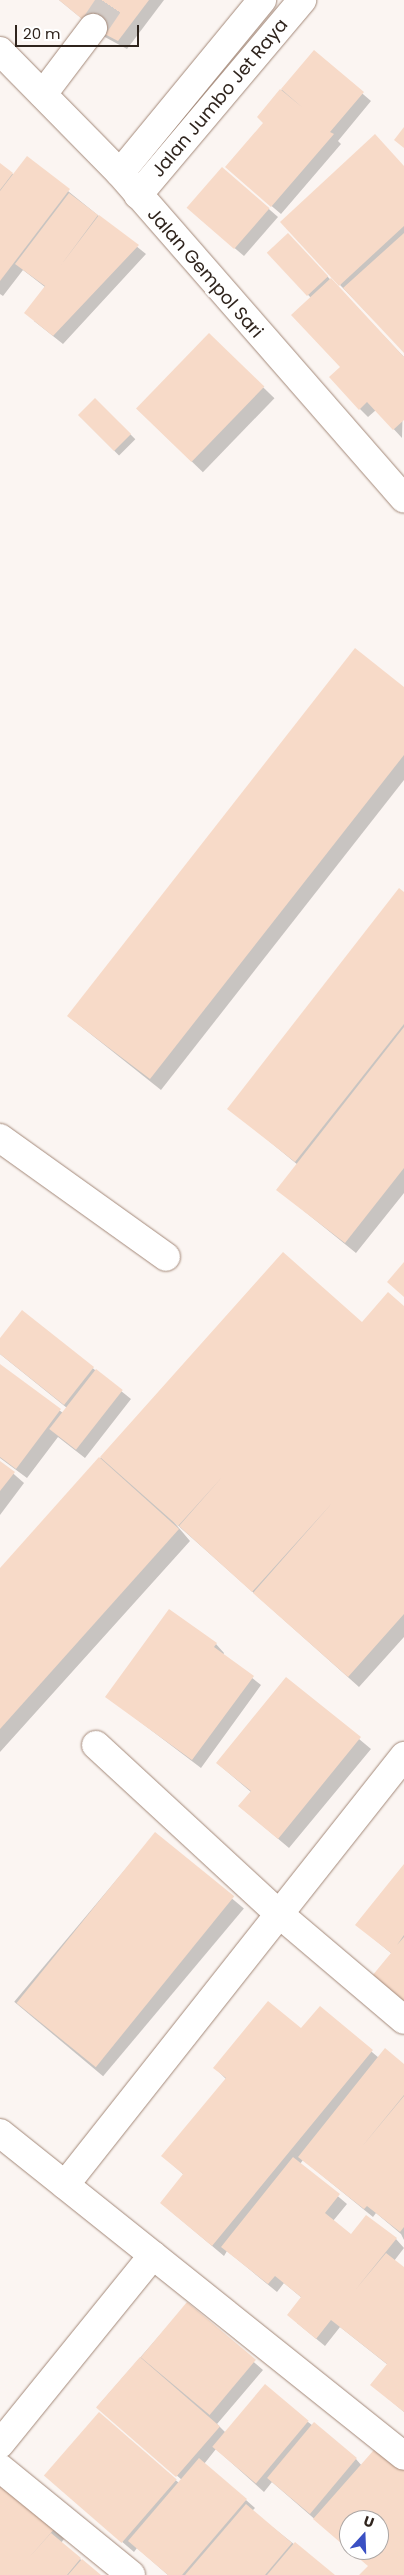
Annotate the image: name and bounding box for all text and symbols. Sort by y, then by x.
street label: Jalan Jumbo Jet Raya [147,14,293,182]
scale bar [18,15,141,47]
text: 20 m [23,23,61,44]
street label: Jalan Gempol Sari [143,204,267,342]
north arrow [339,2510,389,2560]
text: U [361,2511,377,2533]

